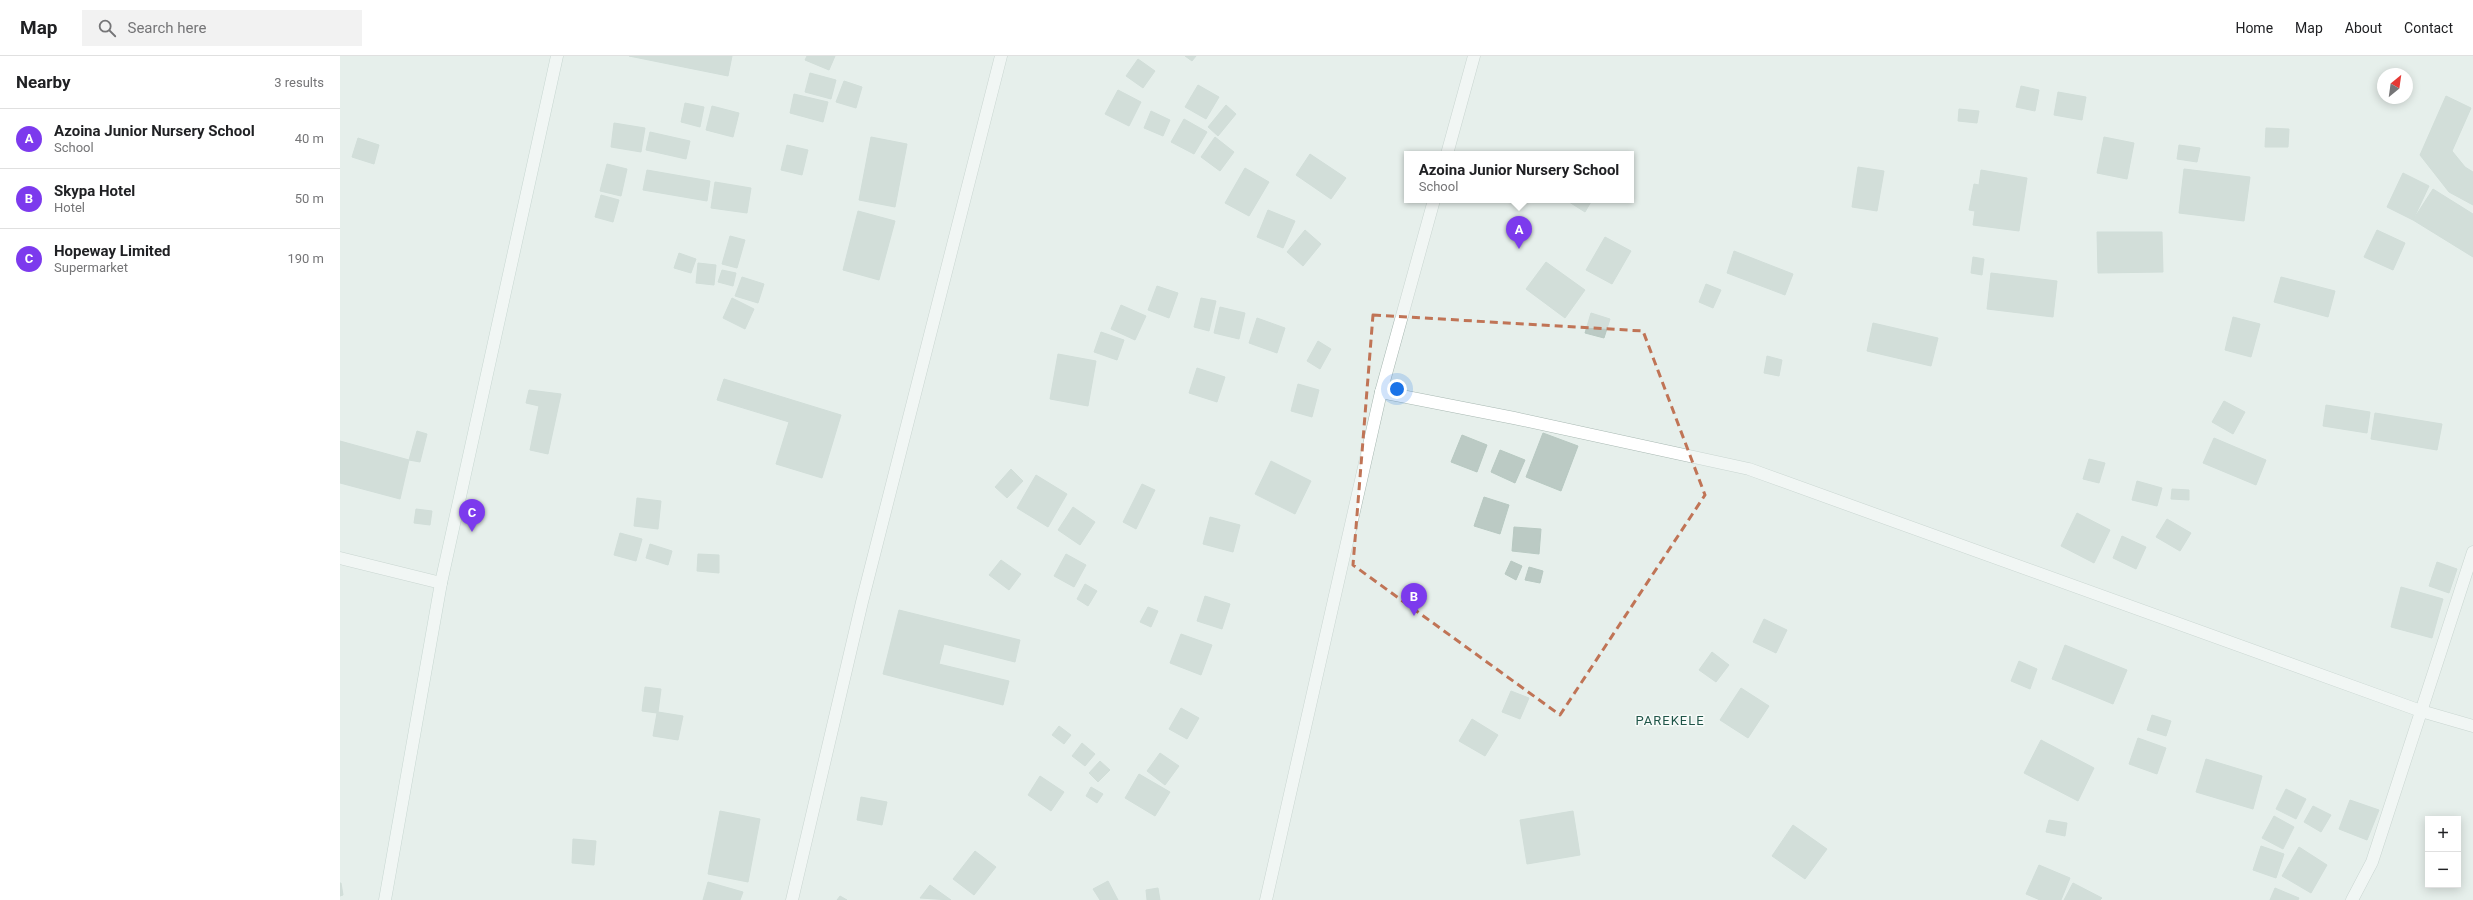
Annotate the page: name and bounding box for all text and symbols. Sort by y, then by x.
search box [82,10,362,46]
text: Map [20,16,58,39]
icon: search [96,17,118,39]
text: Search here [128,19,206,37]
text: Home [2235,20,2273,36]
text: Map [2295,20,2323,36]
text: About [2345,20,2382,36]
text: Contact [2404,20,2453,36]
north arrow [2377,68,2413,104]
text: Nearby [16,72,71,92]
text: 3 results [274,75,324,90]
text: Azoina Junior Nursery School [54,122,255,140]
text: A [25,131,33,146]
text: 40 m [295,131,324,146]
text: School [54,140,94,155]
popup [1404,151,1634,203]
text: Azoina Junior Nursery School [1419,161,1619,179]
text: School [1419,179,1458,194]
text: Skypa Hotel [54,182,135,200]
text: B [25,191,33,206]
text: 50 m [295,191,324,206]
text: Hotel [54,200,85,215]
pin: A [1506,216,1532,249]
text: Hopeway Limited [54,242,170,260]
text: C [25,251,33,266]
text: 190 m [287,251,324,266]
text: Supermarket [54,260,128,275]
your location [1387,379,1407,399]
pin: C [459,499,485,532]
pin: B [1401,583,1427,616]
district label: PAREKELE [1635,713,1705,728]
map controls [2425,816,2461,888]
button: + [2425,816,2461,852]
button: − [2425,852,2461,888]

